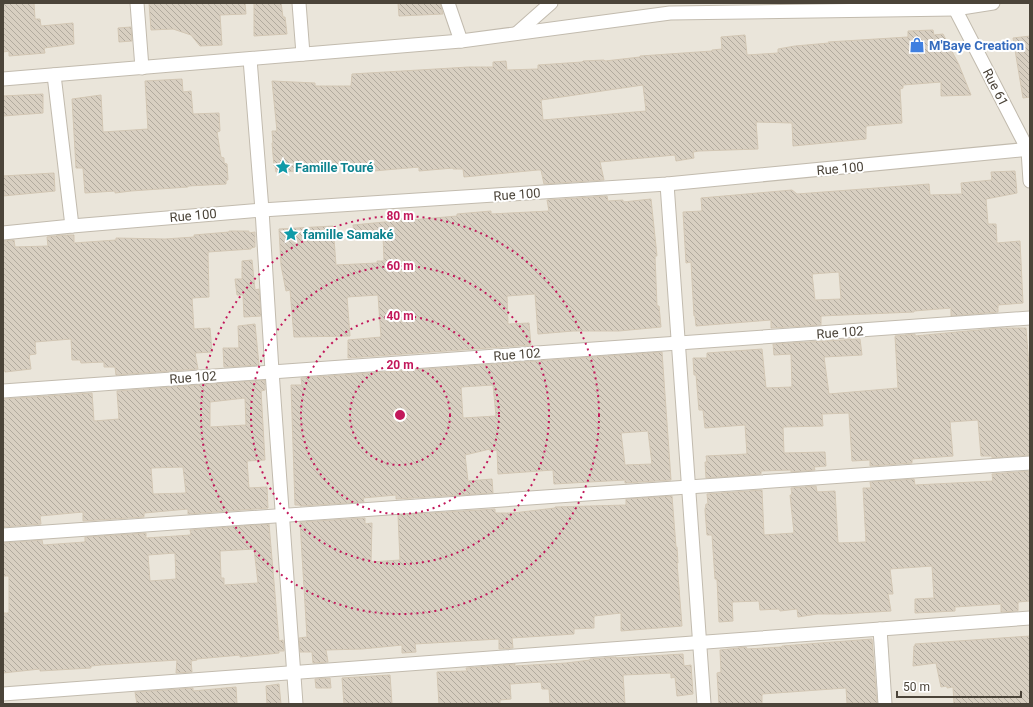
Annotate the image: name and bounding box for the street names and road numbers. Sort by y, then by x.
street label: Rue 61 [980,66,1011,108]
street label: Rue 100 [816,159,864,178]
street label: Rue 100 [493,185,541,204]
street label: Rue 100 [169,206,217,225]
street label: Rue 102 [816,323,864,342]
street label: Rue 102 [493,345,541,364]
street label: Rue 102 [169,368,217,387]

